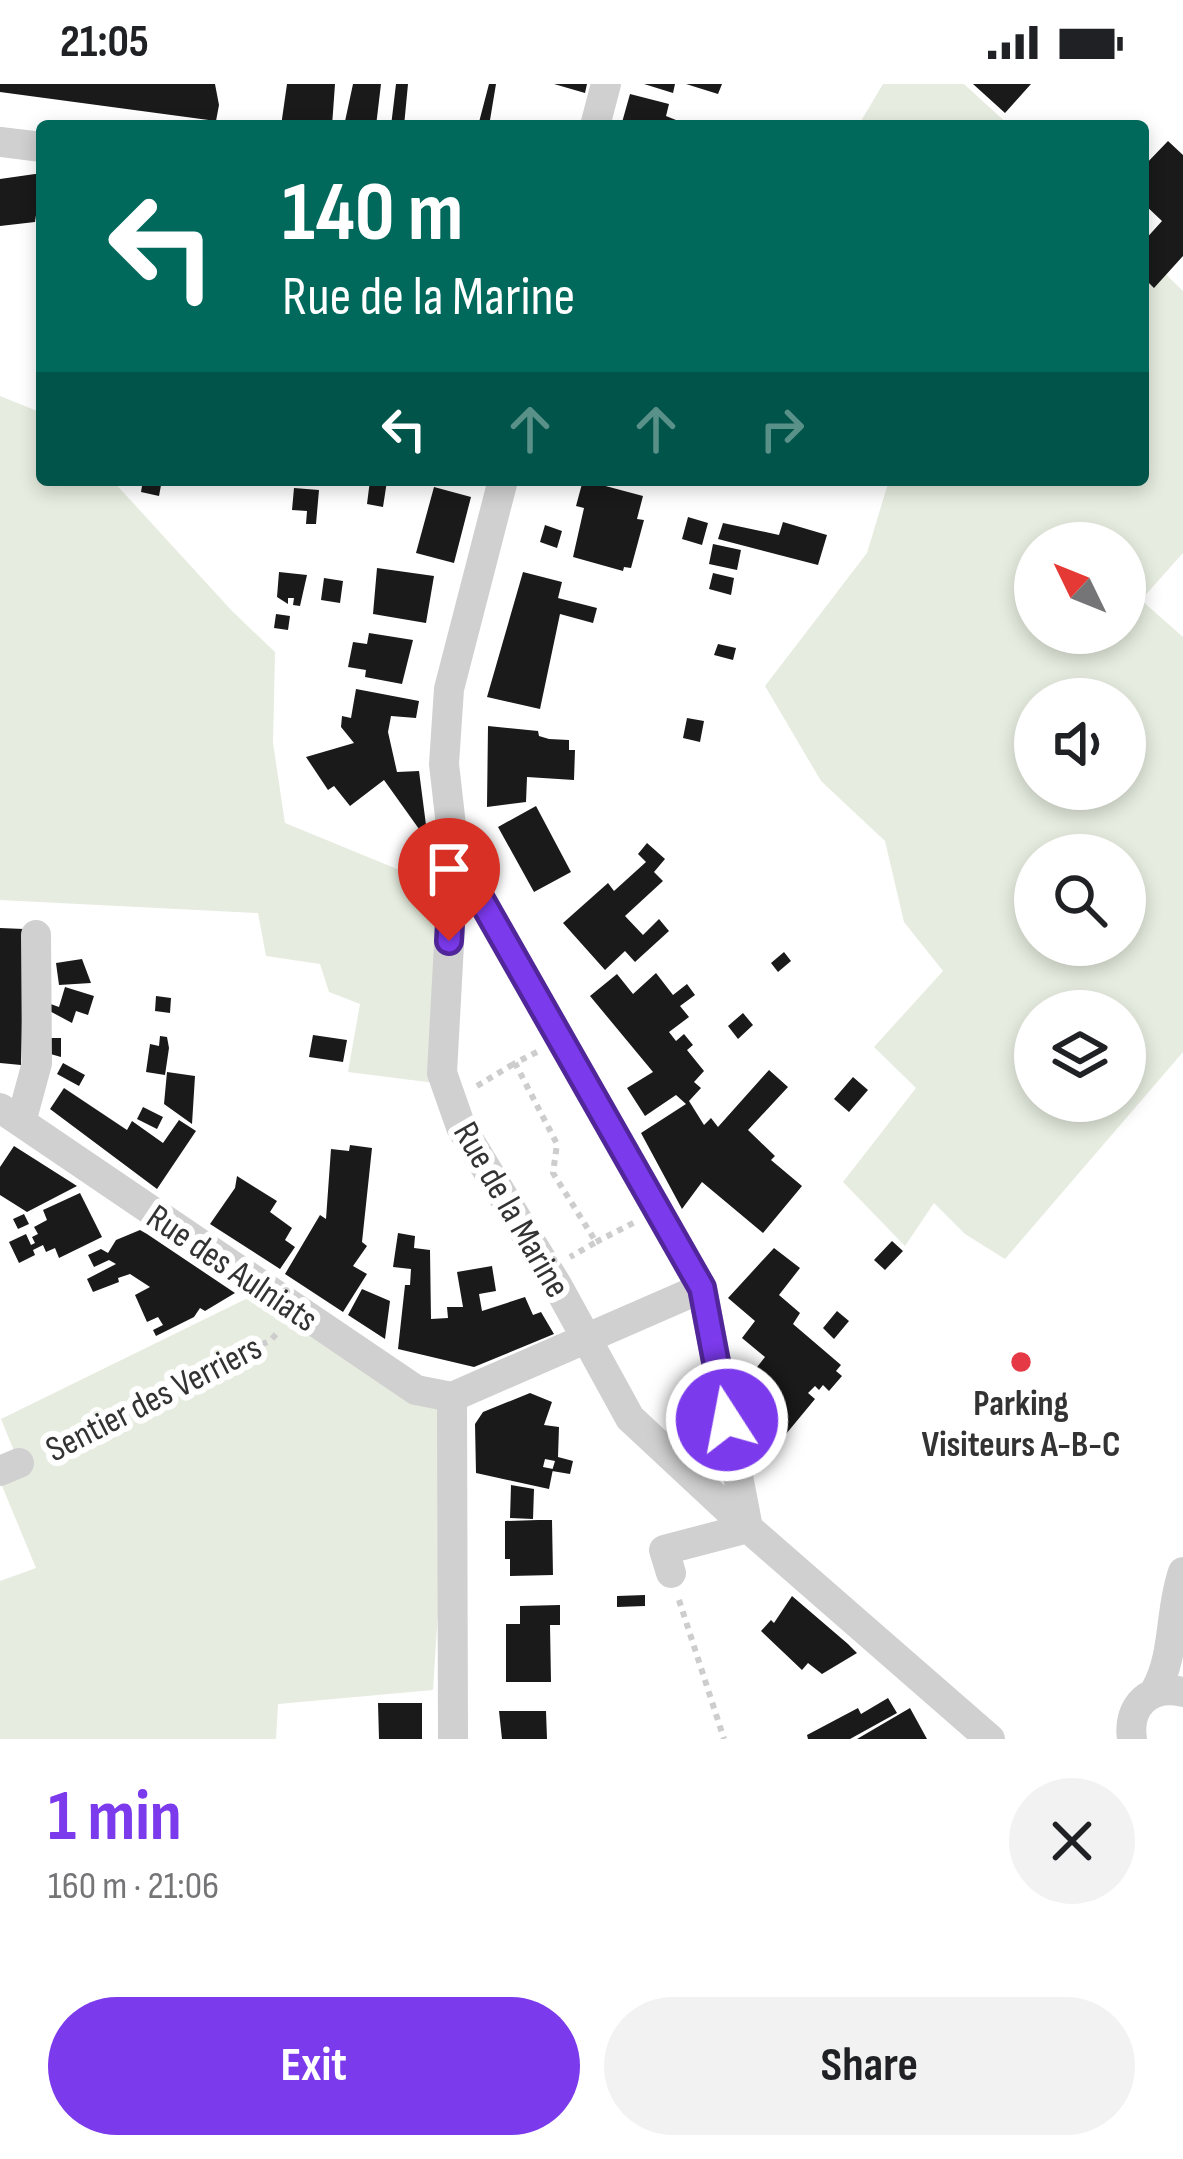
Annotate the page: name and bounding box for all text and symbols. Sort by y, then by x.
text: 21:05 [60,15,149,70]
text: 140 m [282,163,463,264]
icon: left [84,168,240,324]
text: Rue de la Marine [282,265,575,330]
icon: left [371,396,437,462]
icon: ahead [497,396,563,462]
icon: ahead [623,396,689,462]
icon: right [749,396,815,462]
north arrow [1014,522,1146,654]
map controls [1014,522,1146,1122]
button: sound [1014,678,1146,810]
pin [398,818,500,941]
button: search [1014,834,1146,966]
icon: arrive [416,836,482,902]
button: layers [1014,990,1146,1122]
street label: Rue de la Marine [443,1115,578,1306]
street label: Rue des Aulniats [138,1196,325,1342]
street label: Sentier des Verriers [39,1327,269,1472]
marker: Parking Visiteurs A-B-C [1008,1349,1034,1375]
position arrow [664,1357,790,1483]
place label: Parking Visiteurs A-B-C [922,1383,1120,1467]
text: 1 min [48,1774,182,1861]
button: close [1009,1778,1135,1904]
text: 160 m · 21:06 [48,1863,219,1910]
button: Exit [48,1997,580,2135]
button: Share [604,1997,1135,2135]

